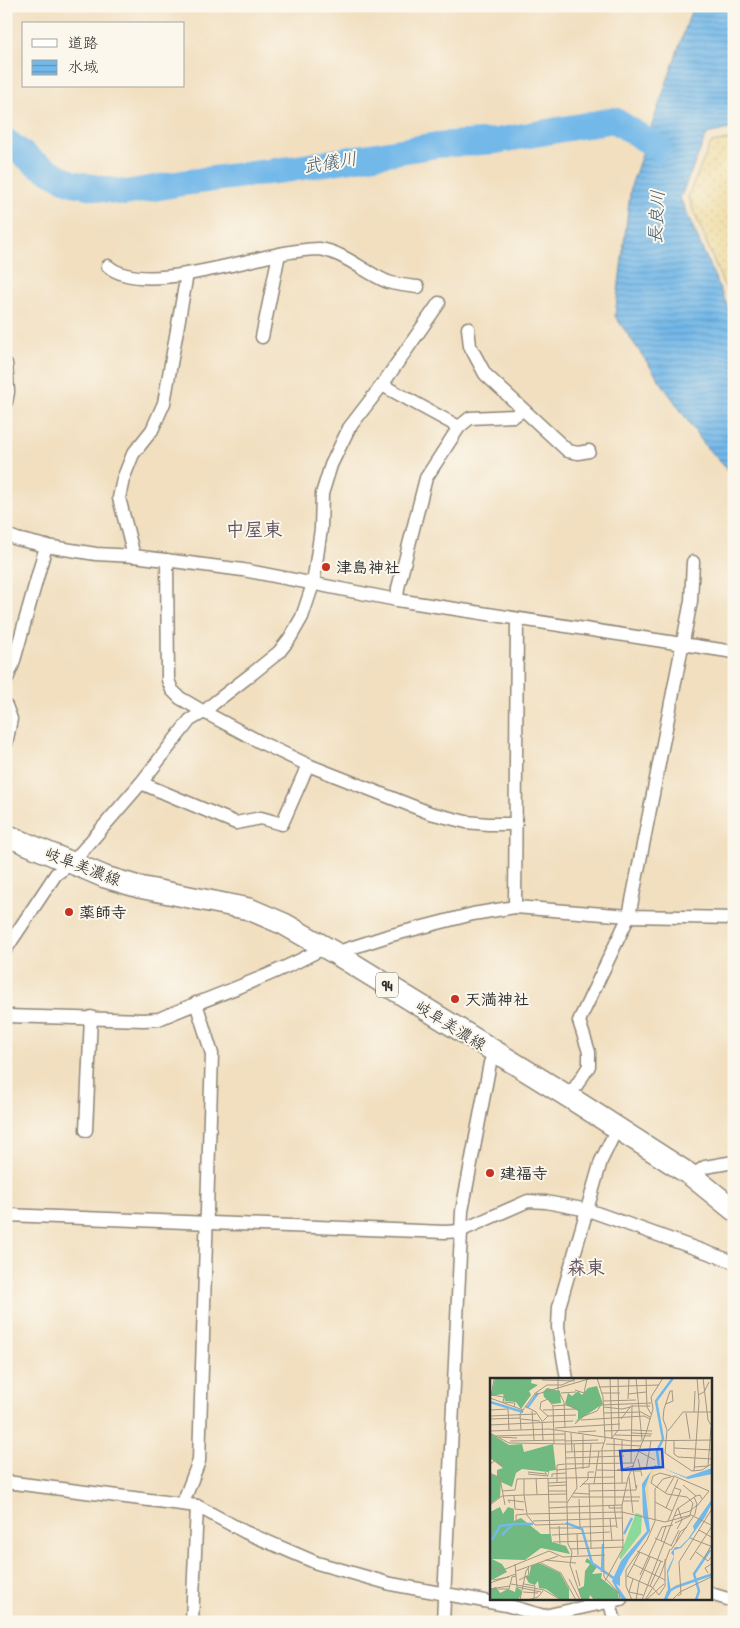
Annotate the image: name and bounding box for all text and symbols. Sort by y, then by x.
legend [22,22,185,88]
text: 道路 [68,32,98,53]
text: 水域 [68,56,98,77]
water label: 武儀川 [301,145,359,179]
water label: 長良川 [642,189,670,245]
district label: 中屋東 [225,516,283,542]
place label: 津島神社 [336,556,400,578]
marker: 津島神社 [320,561,332,573]
street label: 岐阜美濃線 [42,841,124,891]
place label: 薬師寺 [79,901,127,923]
marker: 薬師寺 [63,906,75,918]
road number: 94 [376,972,398,998]
place label: 天満神社 [465,988,529,1010]
marker: 天満神社 [449,993,461,1005]
street label: 岐阜美濃線 [411,994,491,1056]
place label: 建福寺 [500,1162,548,1184]
marker: 建福寺 [484,1167,496,1179]
district label: 森東 [567,1254,605,1280]
inset map [490,1378,712,1600]

